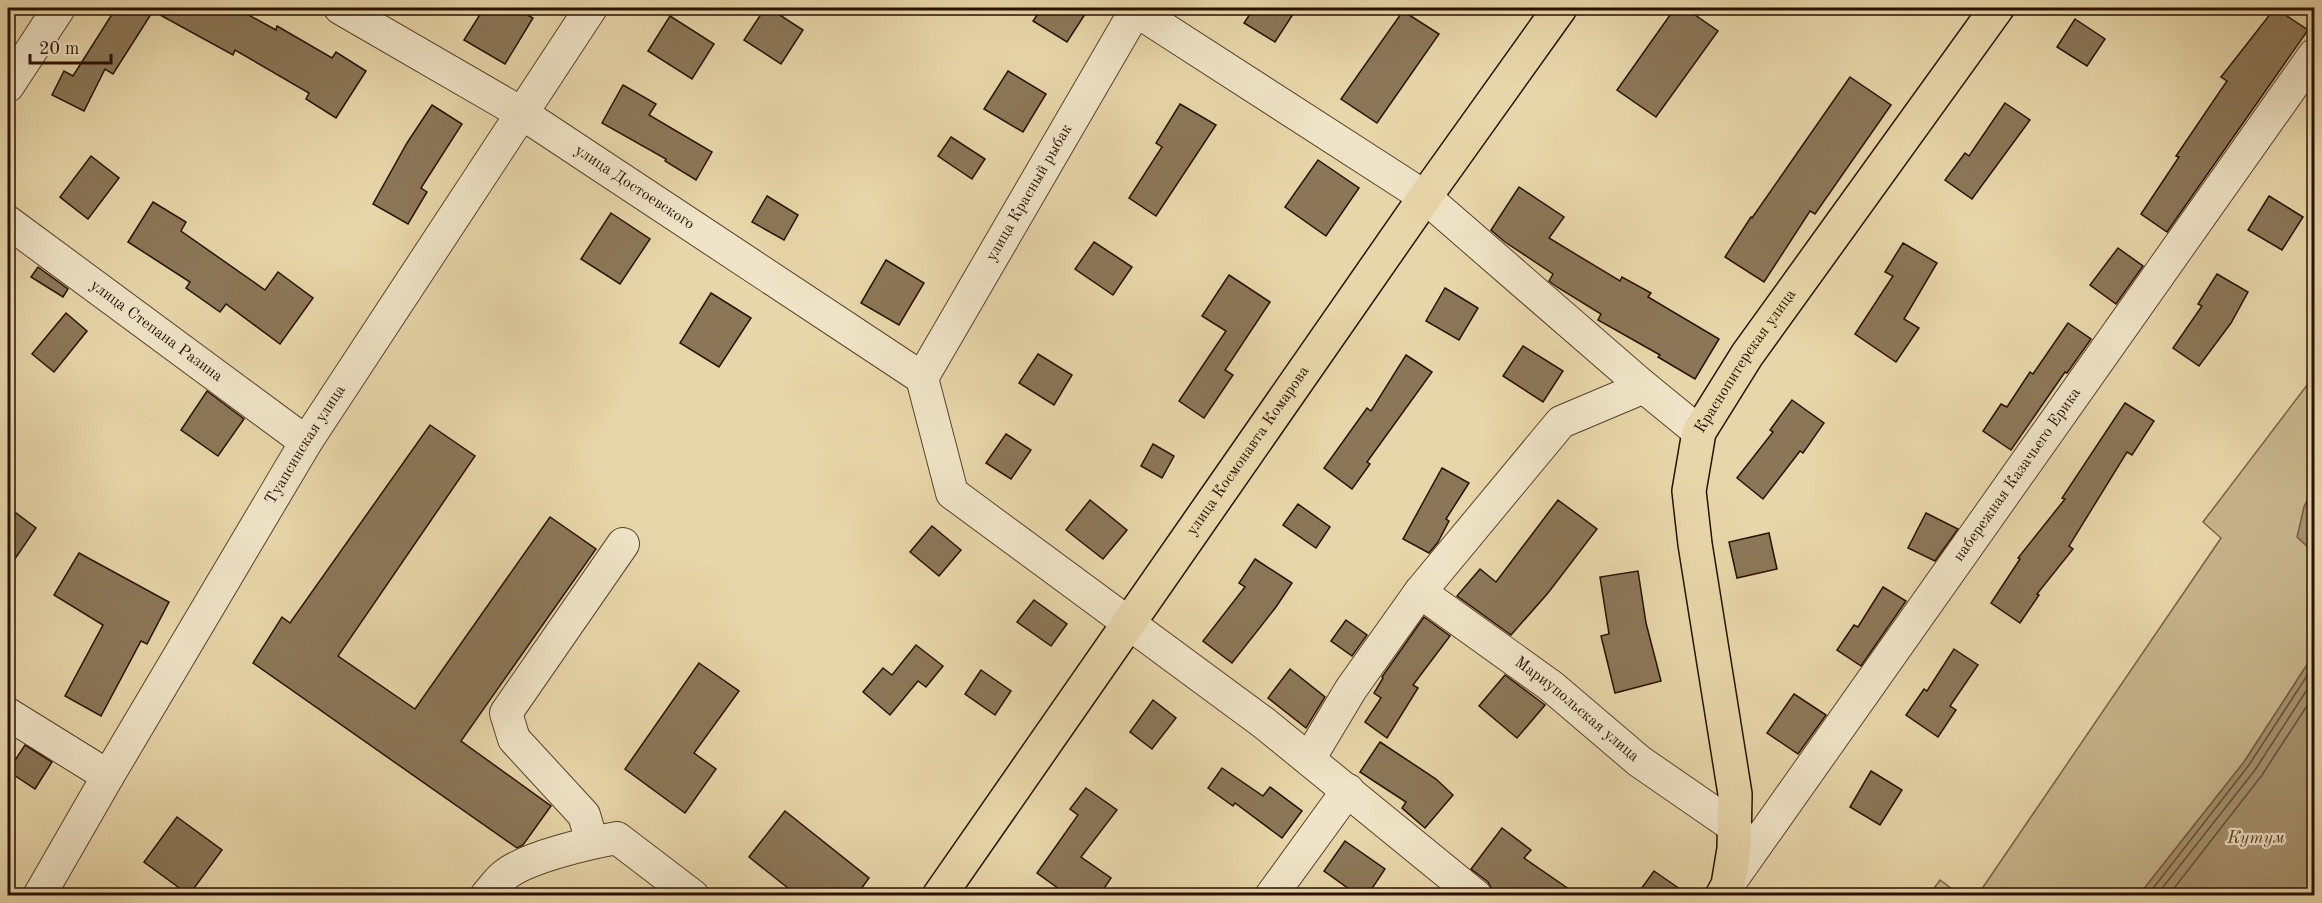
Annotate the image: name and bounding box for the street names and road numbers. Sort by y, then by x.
street label: улица Красный рыбак [984,122,1075,264]
street label: улица Достоевского [572,142,697,233]
street label: улица Степана Разина [87,277,225,385]
street label: Краснопитерская улица [1692,287,1799,436]
street label: улица Космонавта Комарова [1184,363,1313,539]
street label: Туапсинская улица [263,382,349,507]
street label: набережная Казачьего Ерика [1951,385,2084,565]
street label: Мариупольская улица [1511,654,1642,765]

